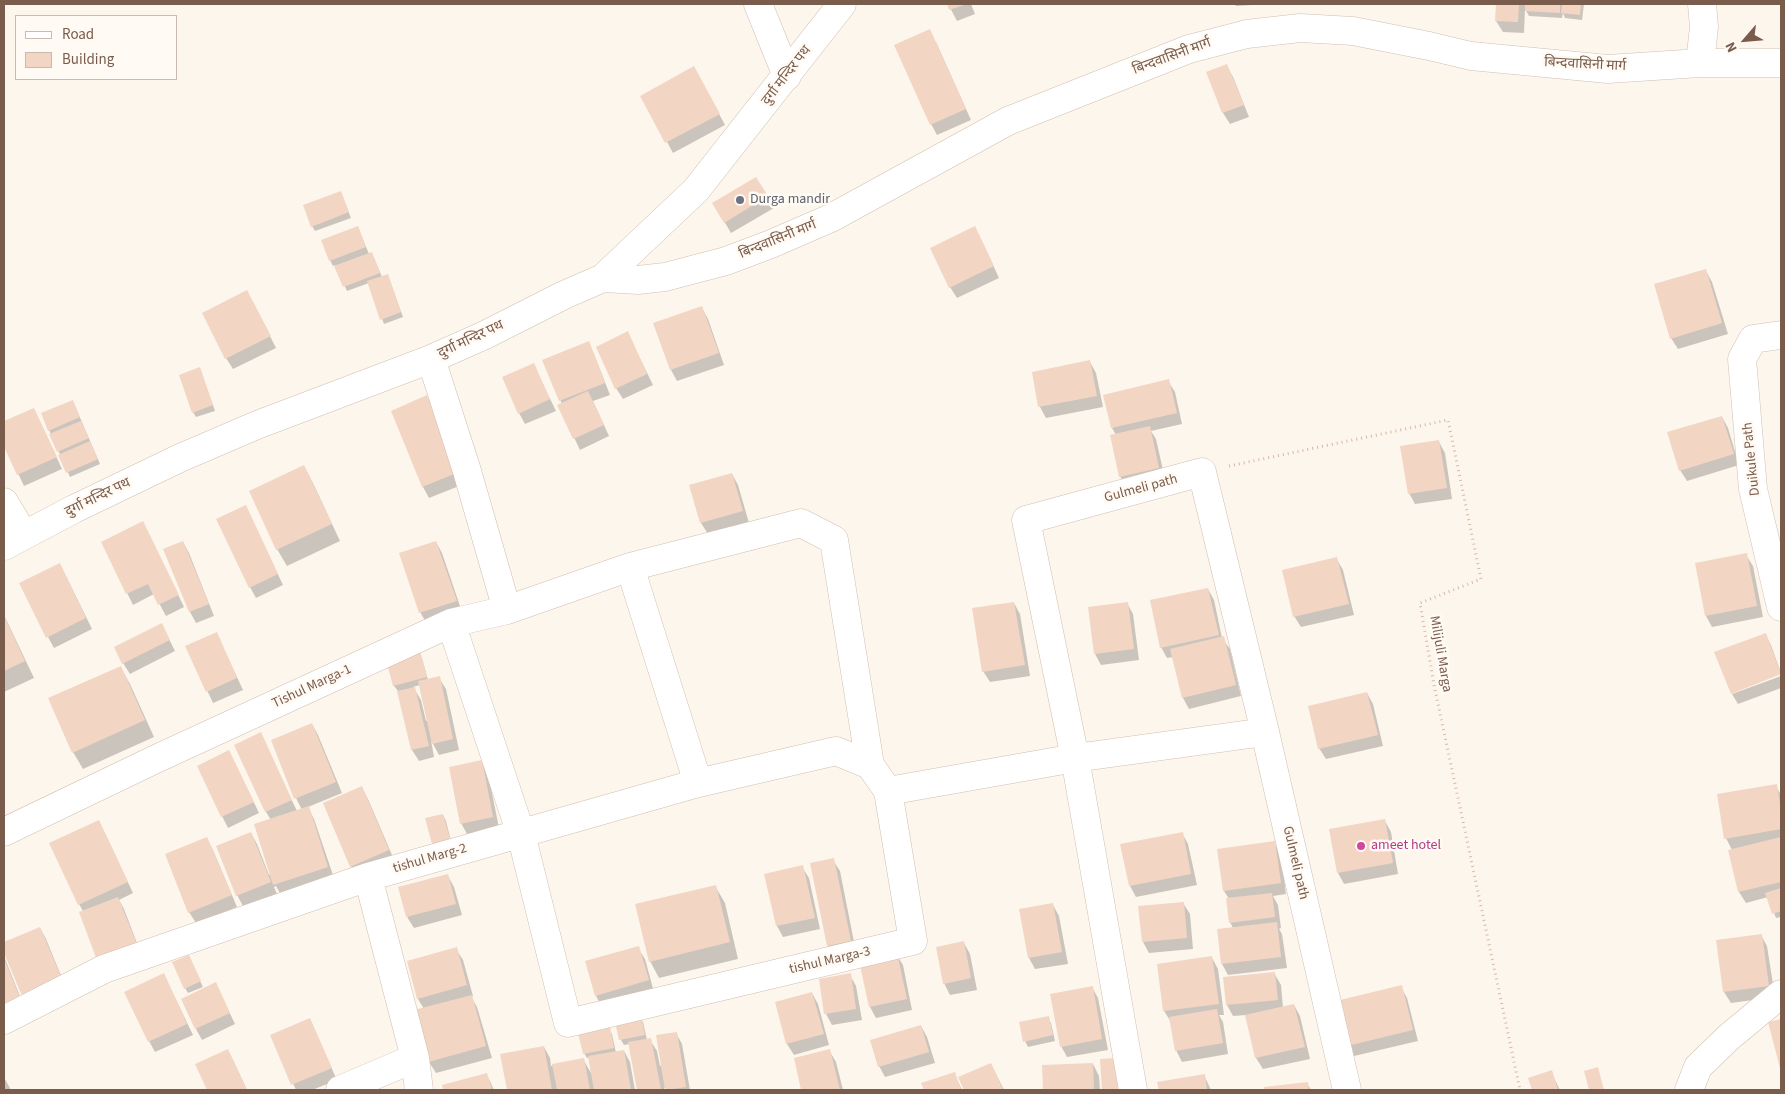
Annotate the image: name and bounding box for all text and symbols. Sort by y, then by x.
legend [15,15,178,80]
north arrow [1720,15,1770,65]
text: Road [62,24,94,45]
street label: बिन्दवासिनी मार्ग [1131,35,1213,79]
text: N [1721,38,1743,55]
street label: दुर्गा मन्दिर पथ [759,43,815,109]
text: Building [62,49,114,70]
street label: बिन्दवासिनी मार्ग [1544,54,1626,76]
place label: Durga mandir [750,192,830,208]
marker: Durga mandir [734,194,746,206]
street label: बिन्दवासिनी मार्ग [737,217,819,263]
street label: दुर्गा मन्दिर पथ [435,317,507,363]
street label: Duikule Path [1740,421,1764,497]
street label: Gulmeli path [1103,471,1179,507]
street label: दुर्गा मन्दिर पथ [62,475,134,521]
street label: Milijuli Marga [1425,614,1455,694]
street label: Tishul Marga-1 [270,661,354,713]
street label: Gulmeli path [1278,825,1312,901]
place label: ameet hotel [1371,838,1441,854]
street label: tishul Marg-2 [391,840,469,878]
marker: ameet hotel [1355,840,1367,852]
street label: tishul Marga-3 [788,944,872,978]

